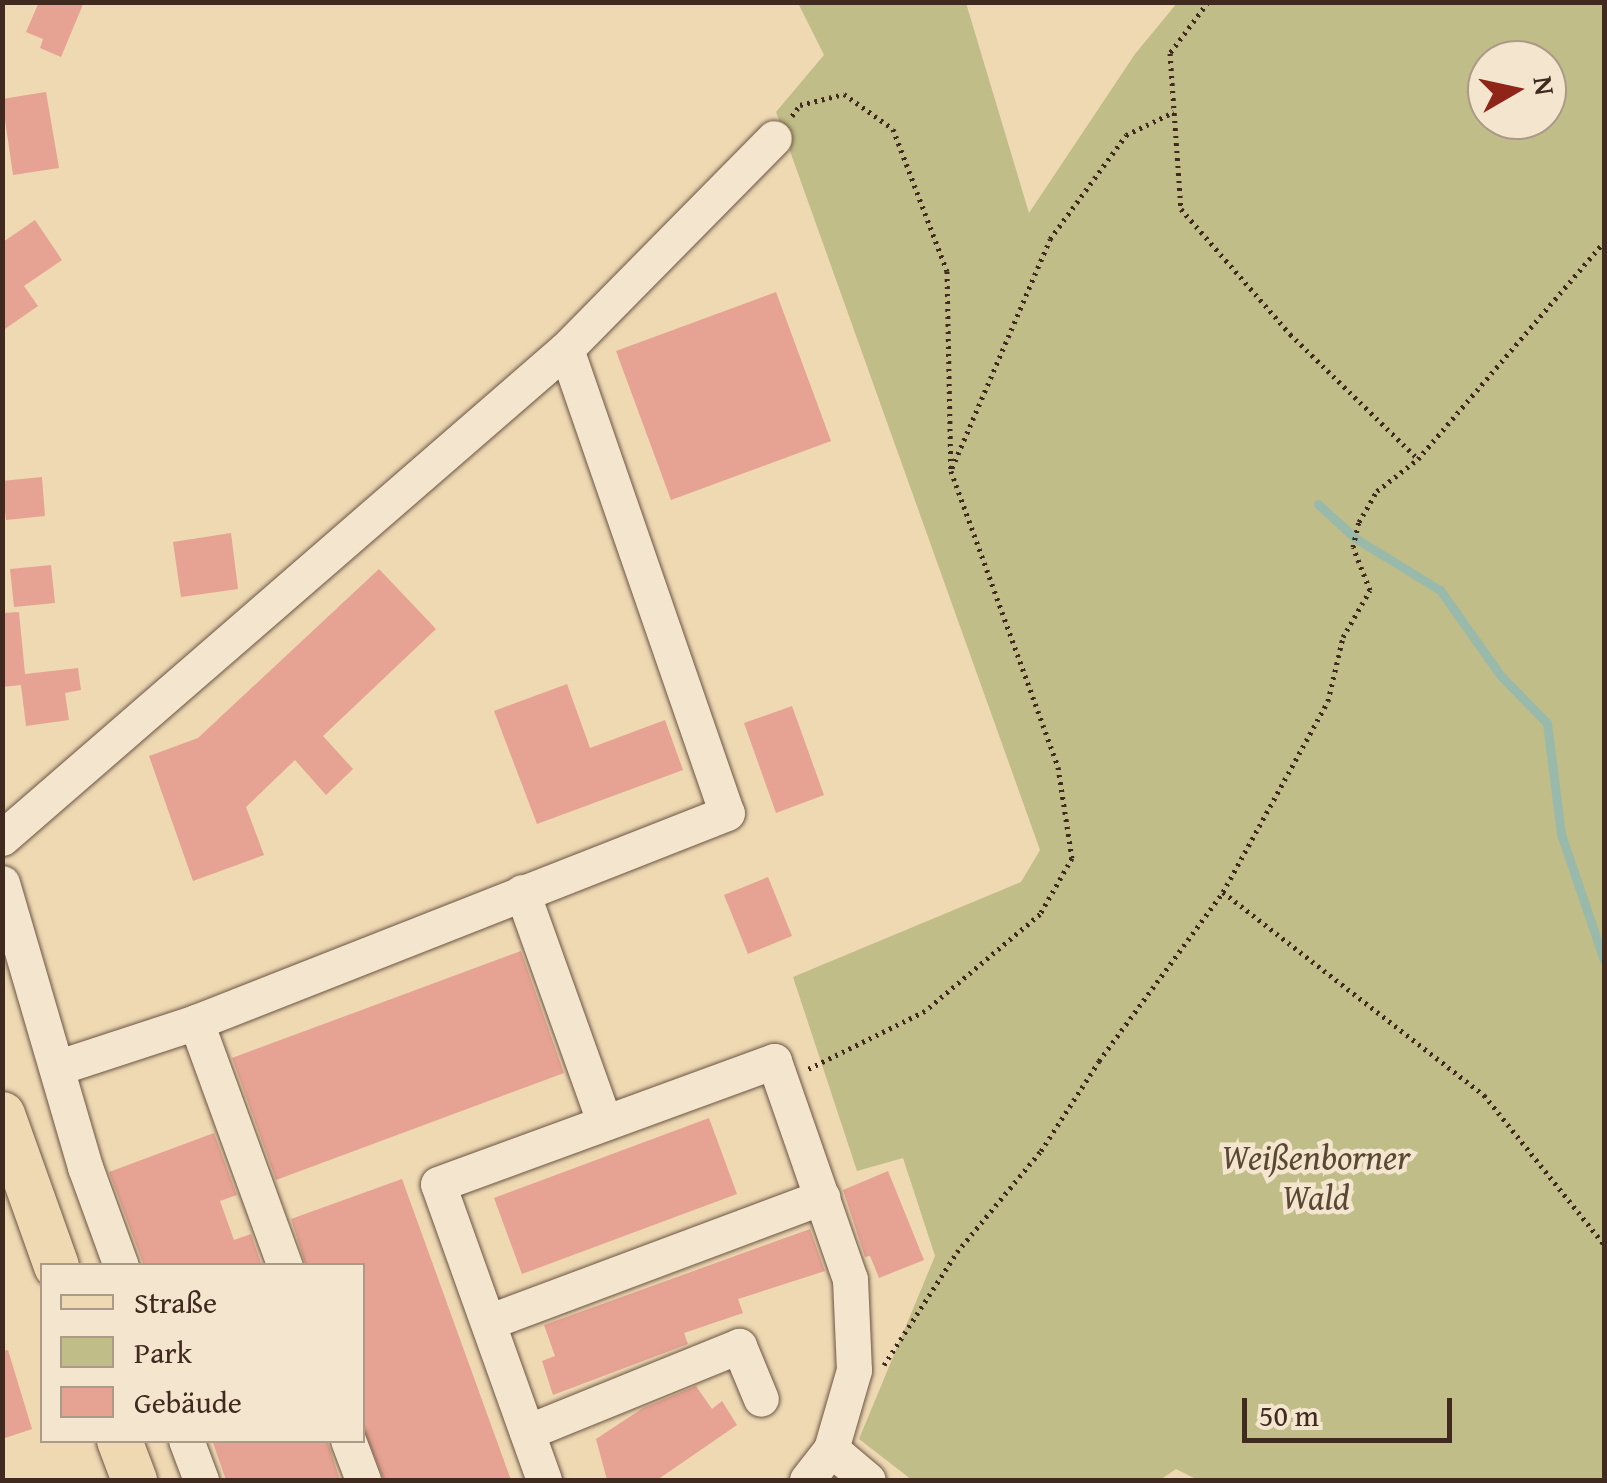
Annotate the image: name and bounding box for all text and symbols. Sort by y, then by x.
north arrow [1467,40,1567,140]
text: N [1523,73,1567,98]
park label: Weißenborner Wald [1222,1136,1410,1218]
legend [40,1263,365,1443]
text: Straße [134,1280,217,1324]
text: Park [134,1330,192,1374]
scale bar [1247,1378,1457,1440]
text: Gebäude [134,1380,242,1424]
text: 50 m [1259,1393,1319,1437]

